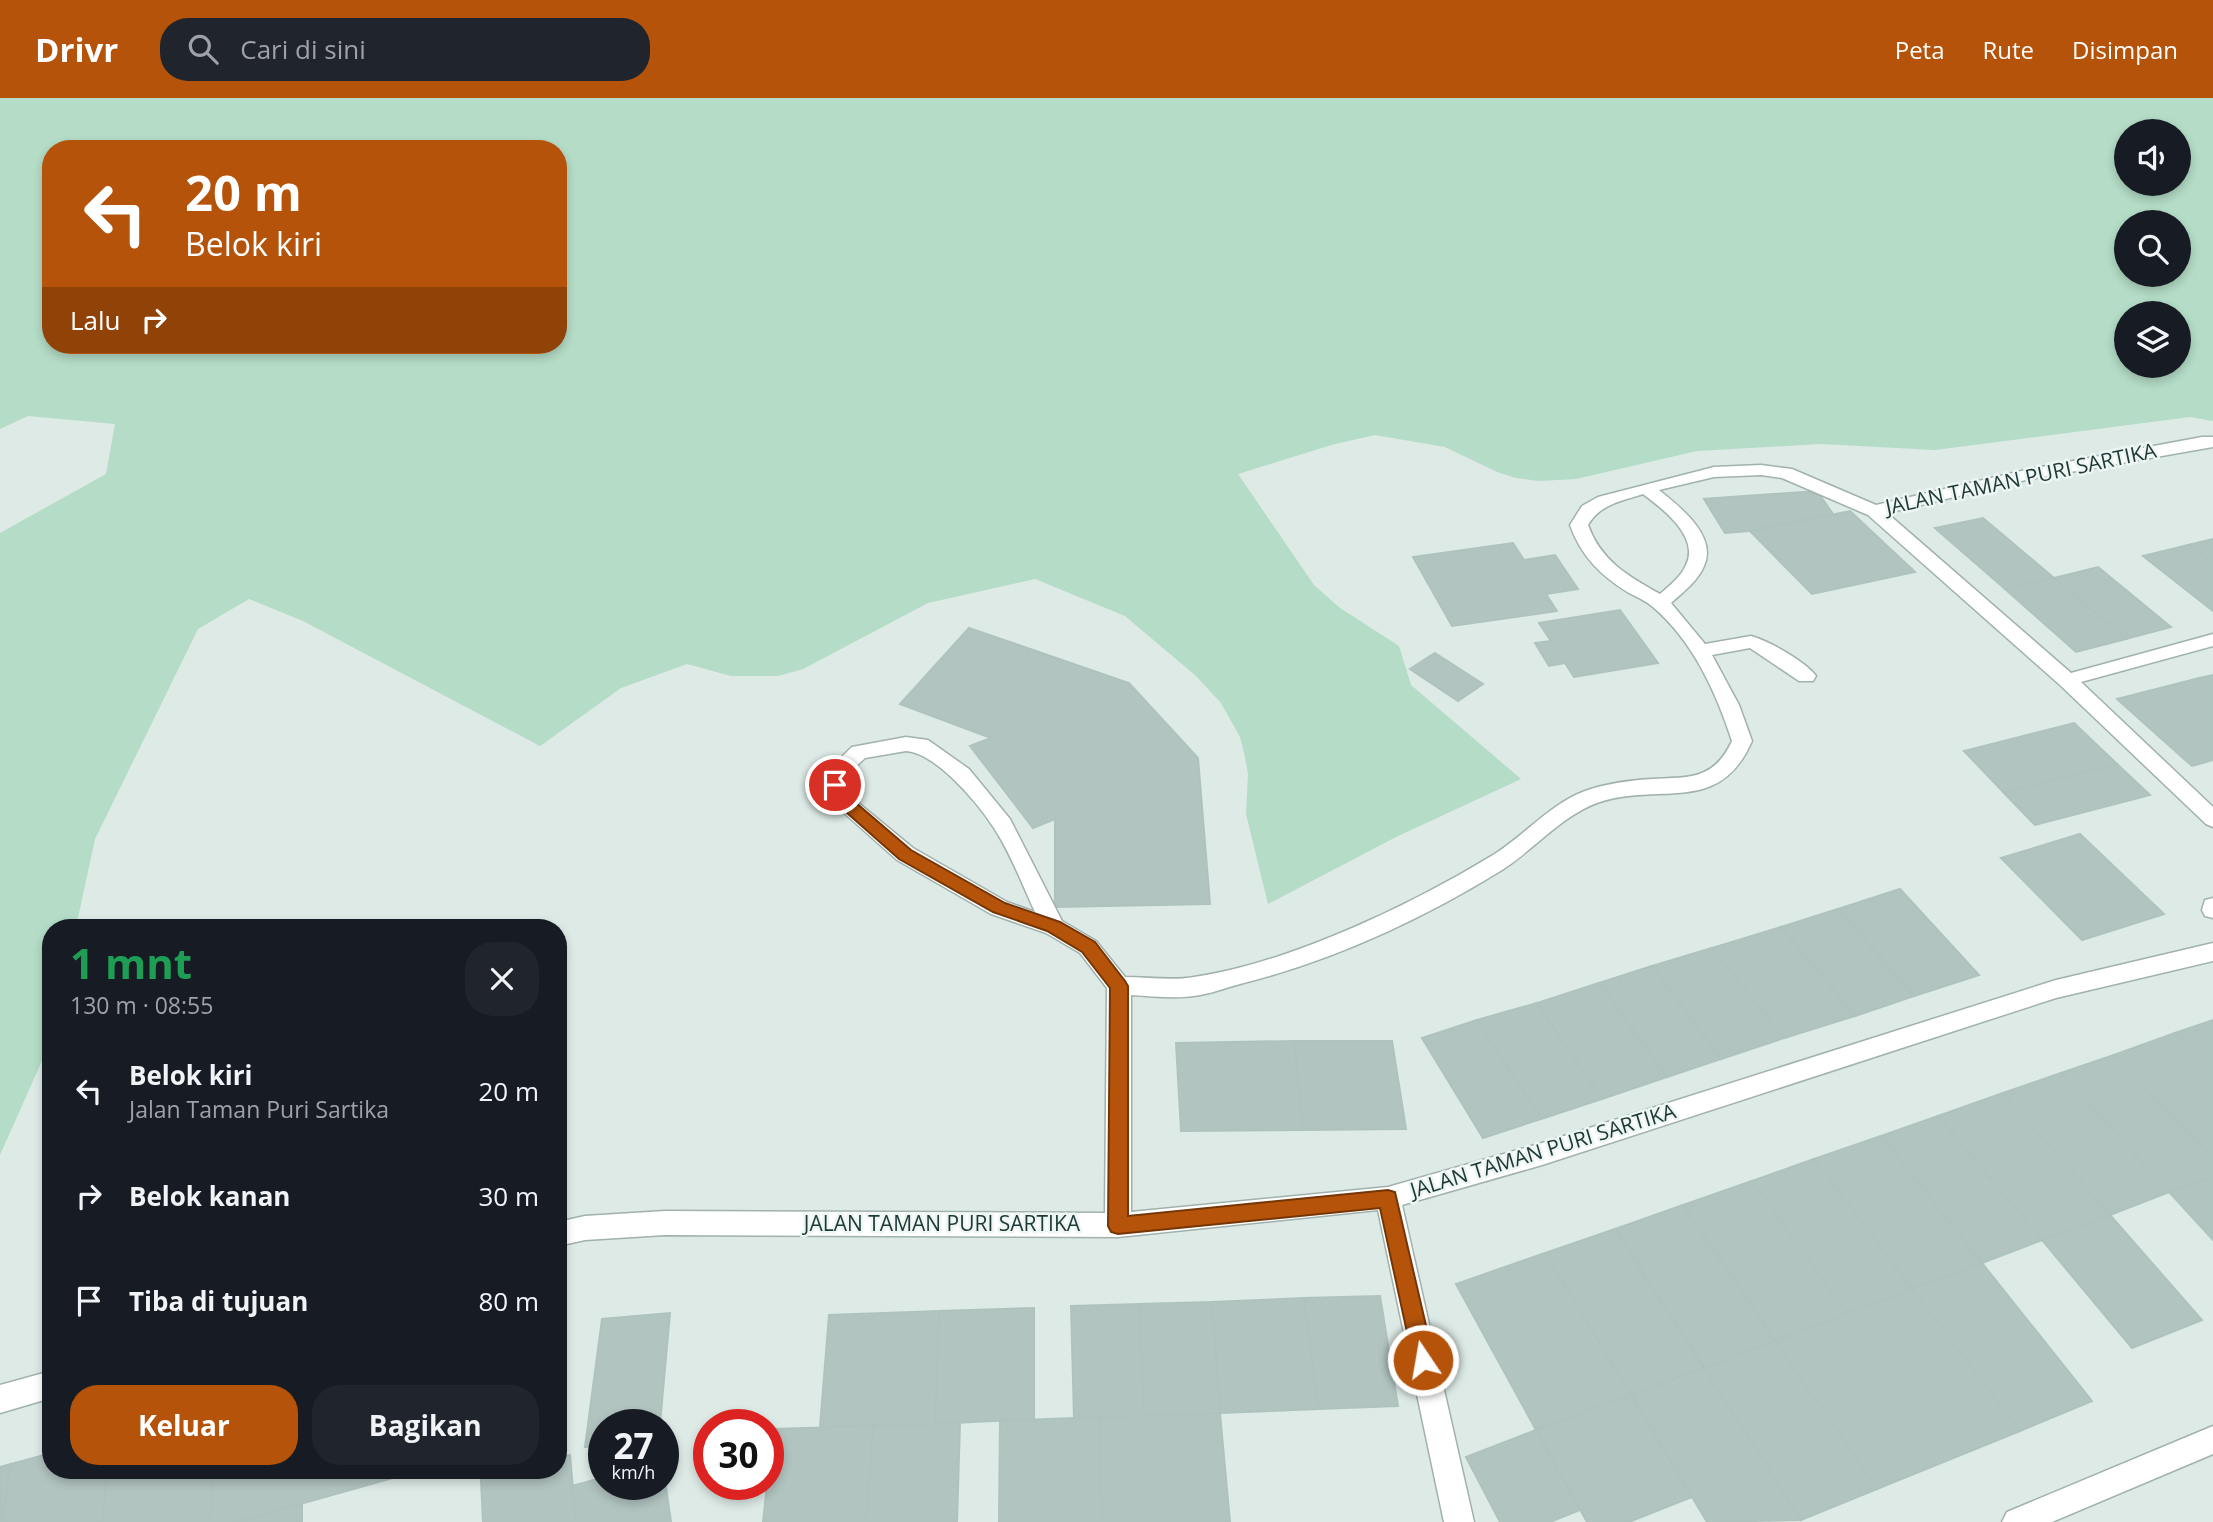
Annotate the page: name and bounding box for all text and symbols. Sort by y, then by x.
search box [160,18,650,81]
text: Drivr [35,27,118,72]
icon: search [184,30,222,68]
text: Cari di sini [240,31,366,67]
text: Peta [1895,33,1945,66]
text: Rute [1983,33,2034,66]
text: Disimpan [2072,33,2178,66]
map controls [2114,119,2191,378]
button: sound [2114,119,2191,196]
text: 20 m [185,159,302,225]
icon: left [70,168,161,259]
button: search [2114,210,2191,287]
text: Belok kiri [185,222,322,265]
icon: right [135,301,173,339]
button: layers [2114,301,2191,378]
text: Lalu [70,302,121,338]
street label: JALAN TAMAN PURI SARTIKA [1881,435,2160,521]
pin [805,755,865,815]
icon: arrive [816,766,854,804]
text: 1 mnt [70,934,192,991]
button: close [465,942,539,1016]
text: 130 m · 08:55 [70,989,213,1021]
text: Belok kiri [129,1057,253,1093]
icon: left [70,1072,108,1110]
text: 20 m [478,1073,539,1109]
text: Jalan Taman Puri Sartika [129,1093,389,1125]
street label: JALAN TAMAN PURI SARTIKA [1405,1096,1680,1204]
icon: right [70,1177,108,1215]
text: Belok kanan [129,1178,290,1214]
text: 30 m [478,1178,539,1214]
street label: JALAN TAMAN PURI SARTIKA [802,1209,1081,1237]
icon: arrive [70,1282,108,1320]
text: Tiba di tujuan [129,1283,308,1319]
text: 80 m [478,1283,539,1319]
position arrow [1386,1323,1460,1397]
button: Keluar [70,1385,298,1465]
button: Bagikan [312,1385,539,1465]
speed limit sign: 30 [693,1409,784,1500]
text: 27 [613,1422,654,1469]
text: km/h [612,1460,655,1484]

